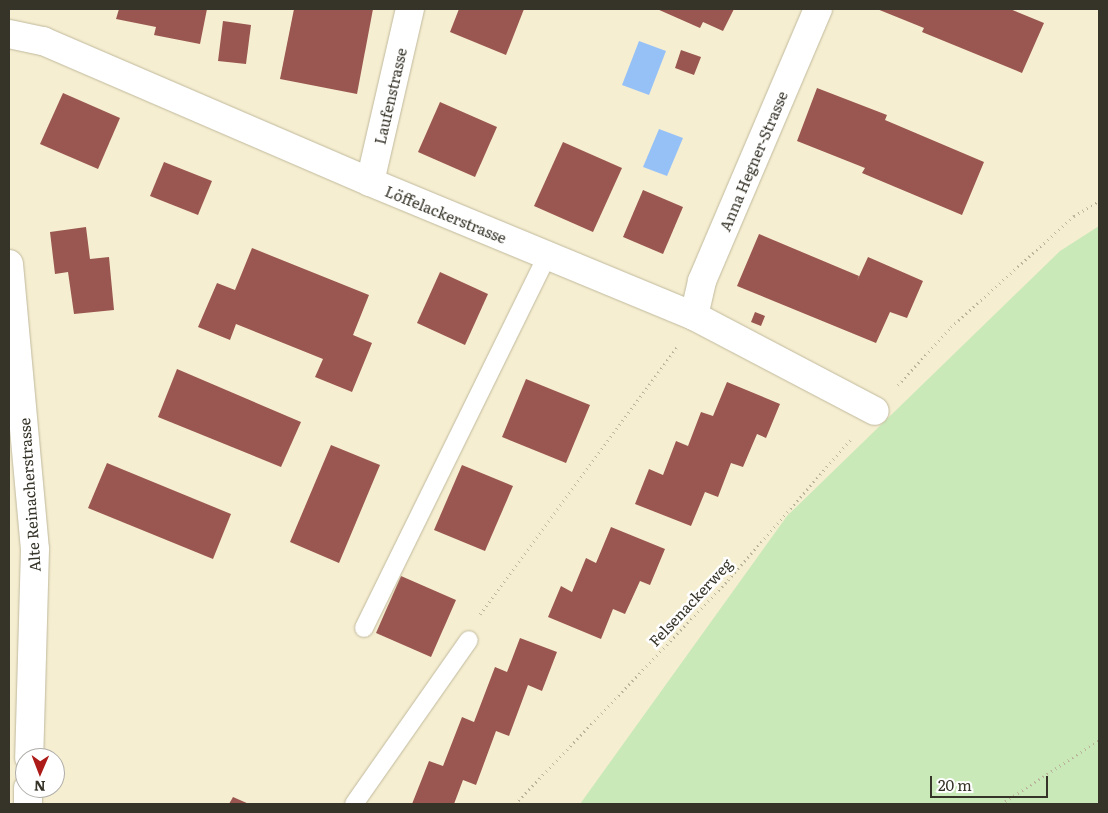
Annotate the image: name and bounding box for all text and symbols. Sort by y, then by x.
street label: Laufenstrasse [370,46,410,146]
street label: Anna Hegner-Strasse [715,88,791,234]
street label: Löffelackerstrasse [383,181,509,247]
street label: Alte Reinacherstrasse [15,417,43,573]
street label: Felsenackerweg [645,554,735,650]
north arrow [15,748,65,798]
scale bar [933,766,1050,798]
text: 20 m [938,773,972,796]
text: N [34,777,46,797]

